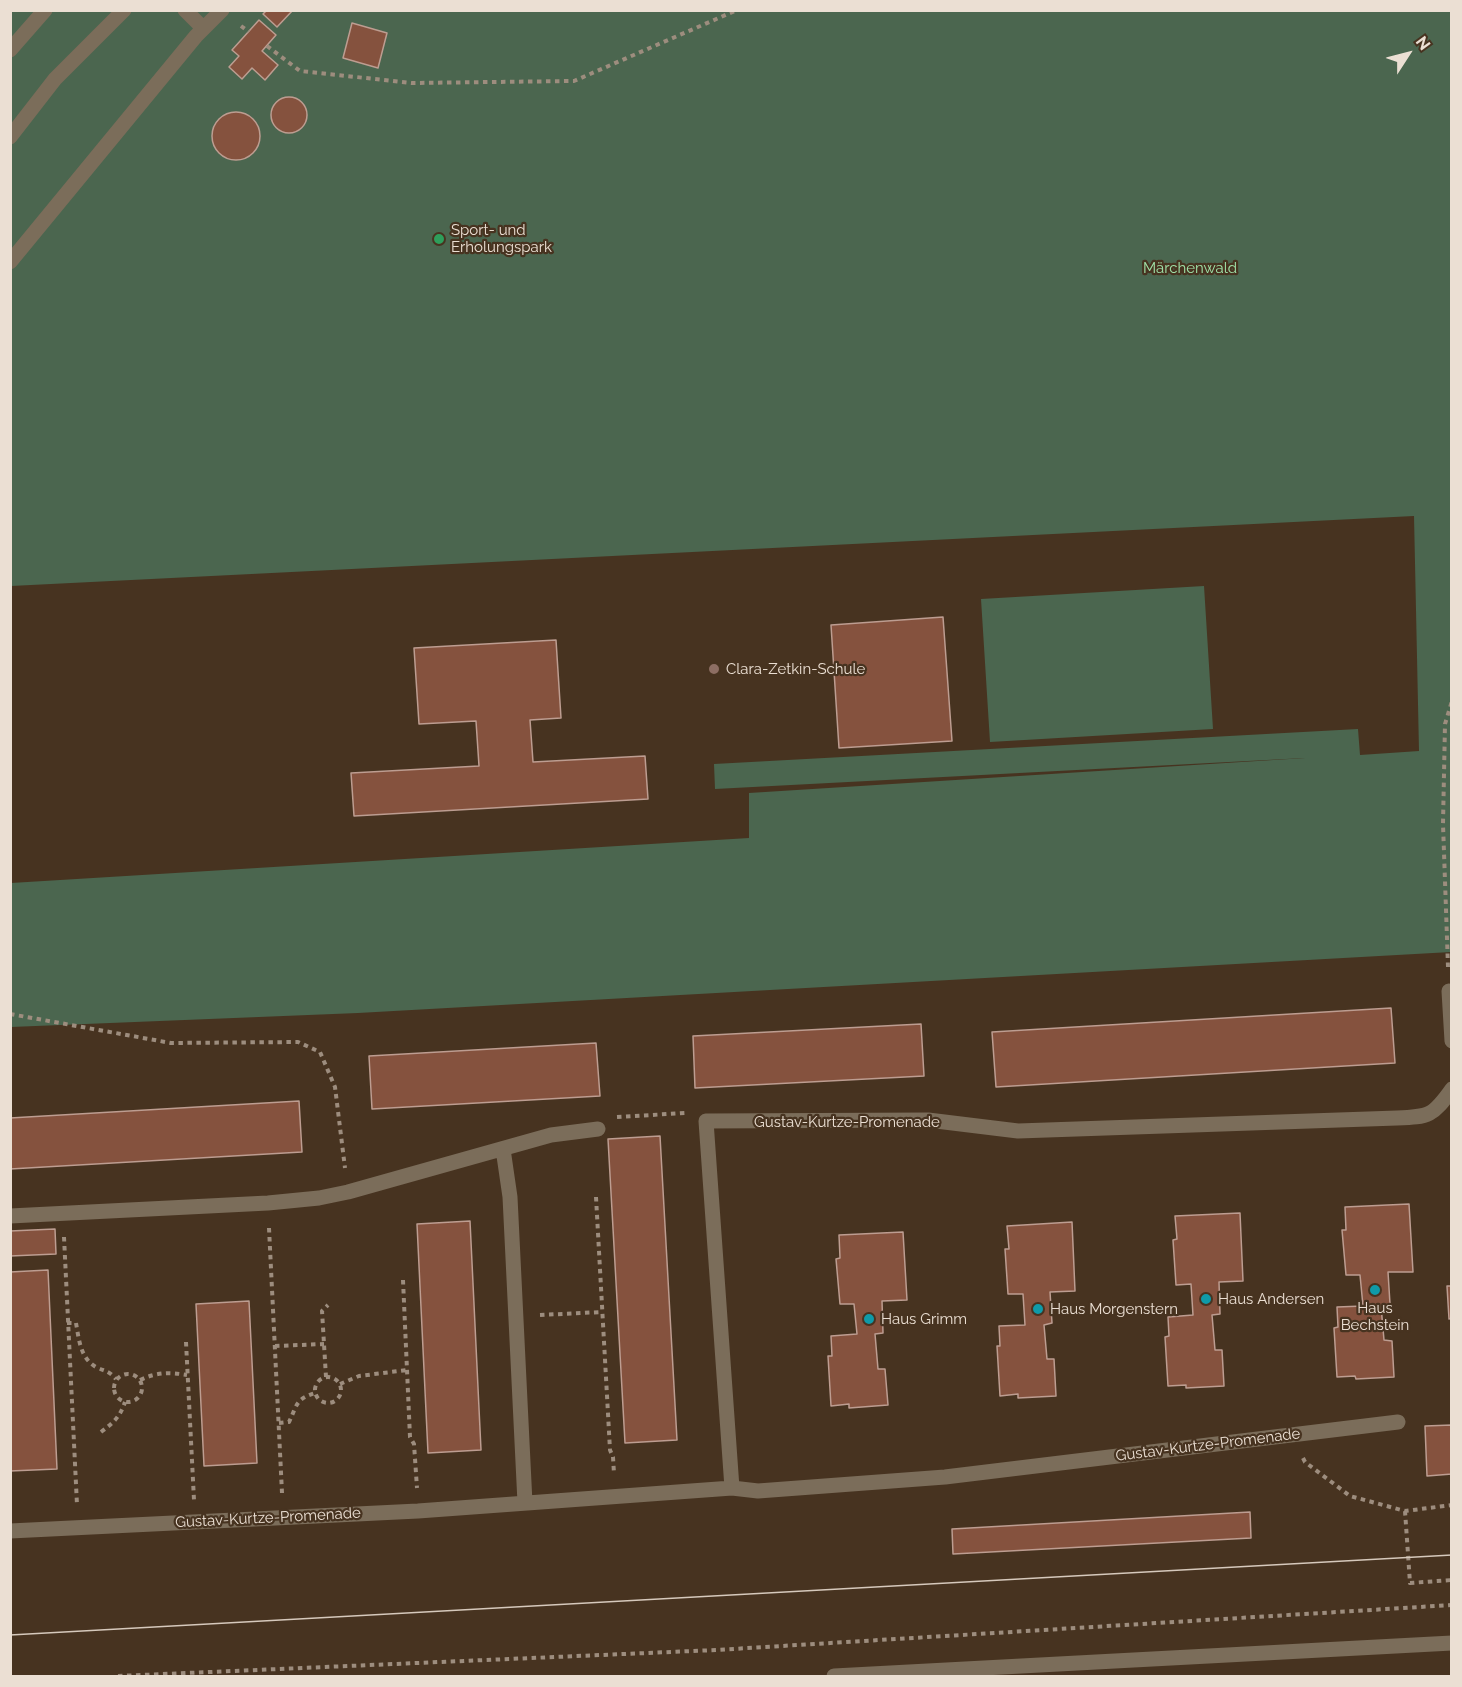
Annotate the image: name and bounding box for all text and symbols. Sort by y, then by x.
north arrow [1378,24,1438,84]
text: N [1412,33,1434,54]
place label: Sport- und Erholungspark [451,221,552,256]
marker: Sport- und Erholungspark [432,232,446,246]
park label: Märchenwald [1143,259,1237,277]
place label: Clara-Zetkin-Schule [726,660,865,678]
marker: Clara-Zetkin-Schule [707,662,721,676]
street label: Gustav-Kurtze-Promenade [754,1113,940,1131]
marker: Haus Bechstein [1368,1283,1382,1297]
place label: Haus Andersen [1218,1290,1324,1308]
marker: Haus Andersen [1199,1292,1213,1306]
place label: Haus Bechstein [1341,1299,1409,1334]
place label: Haus Morgenstern [1050,1300,1178,1318]
marker: Haus Morgenstern [1031,1302,1045,1316]
place label: Haus Grimm [881,1310,967,1328]
marker: Haus Grimm [862,1312,876,1326]
street label: Gustav-Kurtze-Promenade [1115,1425,1301,1465]
street label: Gustav-Kurtze-Promenade [175,1504,361,1532]

